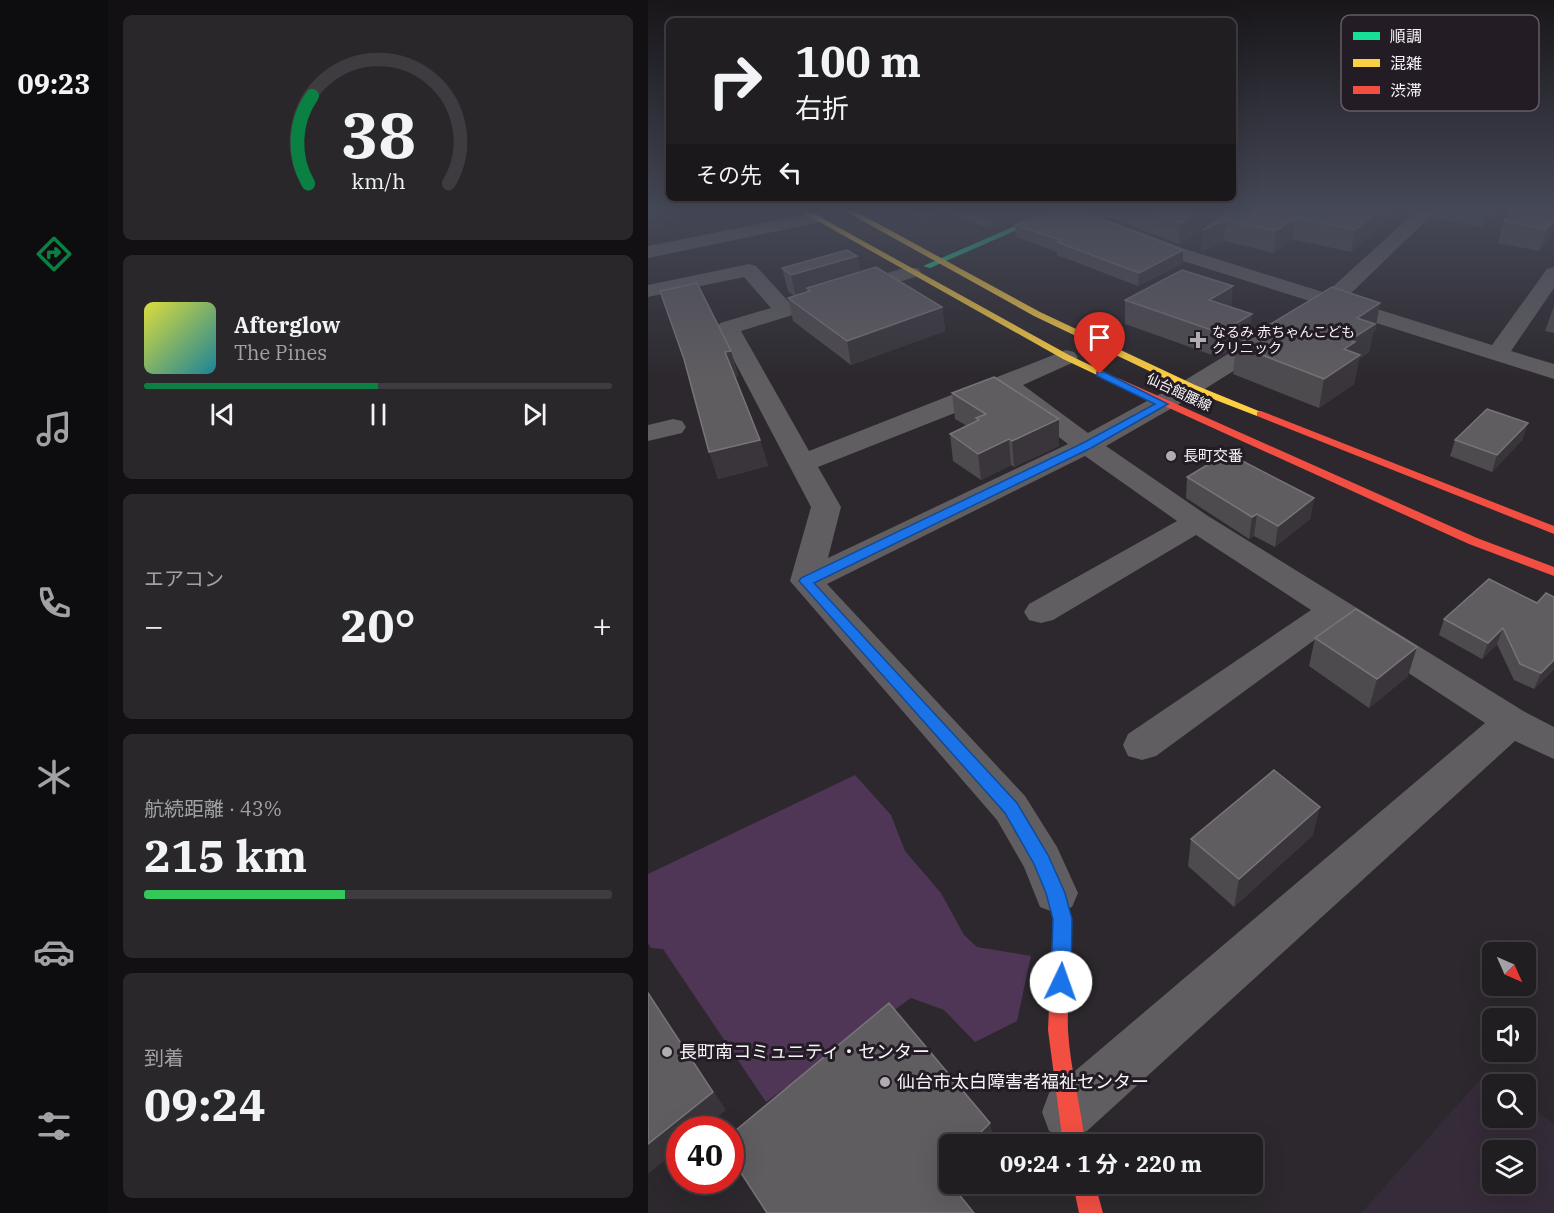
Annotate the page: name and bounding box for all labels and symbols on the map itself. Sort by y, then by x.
legend [1341,15,1539,111]
text: 順調 [1390,26,1422,46]
text: 混雑 [1390,53,1422,73]
text: 渋滞 [1390,80,1422,100]
pin [1074,312,1125,374]
place label: なるみ 赤ちゃんこども クリニック [1212,323,1355,357]
marker: なるみ 赤ちゃんこども クリニック [1189,331,1207,349]
street label: 仙台館腰線 [1143,369,1215,415]
place label: 長町交番 [1183,446,1243,465]
marker: 長町交番 [1164,449,1178,463]
north arrow [1482,942,1536,996]
position arrow [1029,950,1093,1014]
place label: 長町南コミュニティ・センター [679,1040,930,1063]
marker: 長町南コミュニティ・センター [660,1045,674,1059]
place label: 仙台市太白障害者福祉センター [897,1070,1149,1093]
marker: 仙台市太白障害者福祉センター [878,1075,892,1089]
speed limit sign: 40 [666,1116,744,1194]

